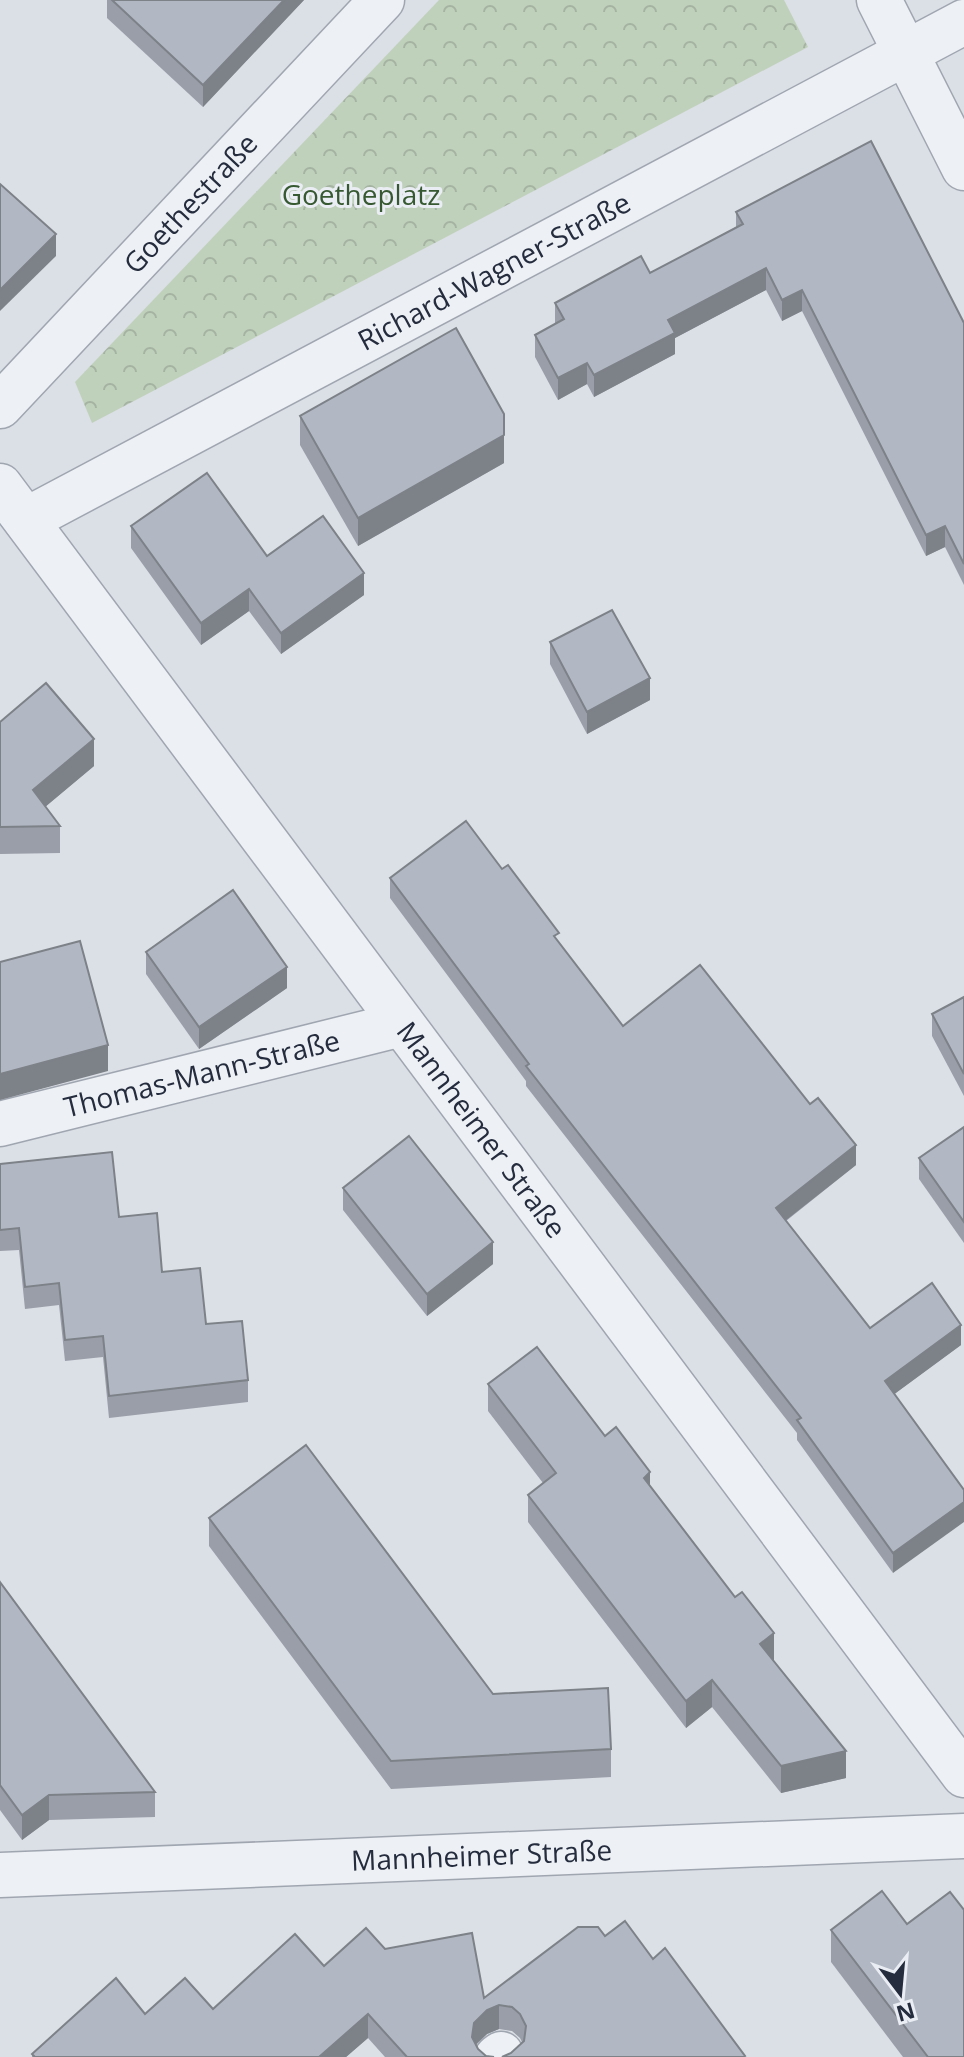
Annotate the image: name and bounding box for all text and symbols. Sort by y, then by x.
street label: Goethestraße [114,125,265,281]
park label: Goetheplatz [282,175,440,213]
street label: Richard-Wagner-Straße [351,183,637,359]
street label: Mannheimer Straße [389,1013,576,1245]
street label: Thomas-Mann-Straße [60,1020,343,1125]
street label: Mannheimer Straße [350,1830,613,1879]
north arrow [860,1953,940,2033]
text: N [893,1996,919,2030]

